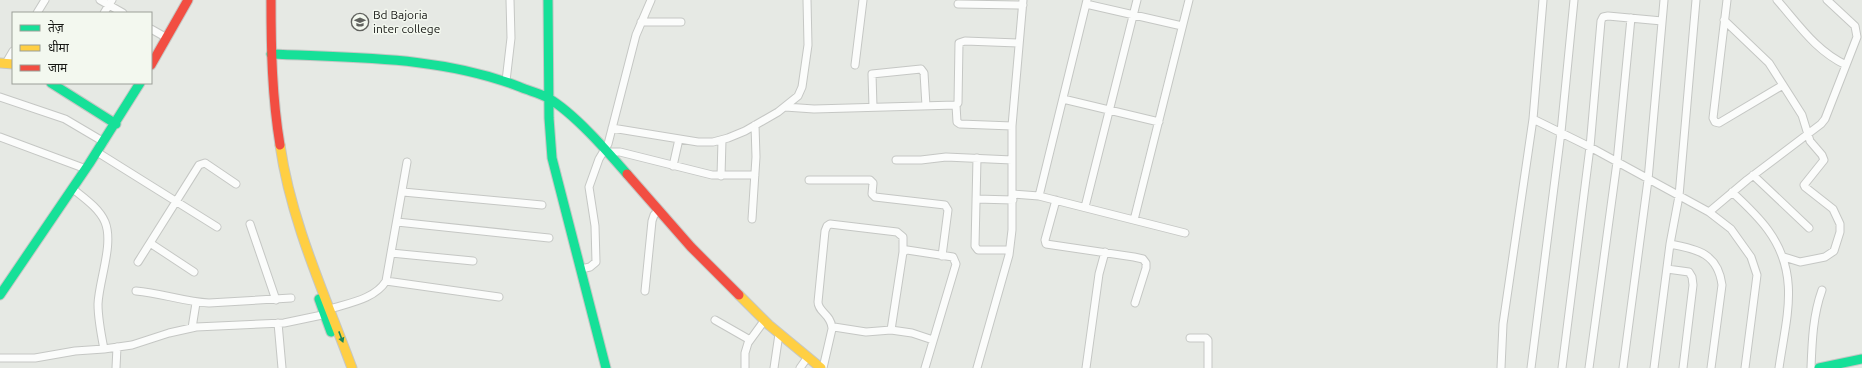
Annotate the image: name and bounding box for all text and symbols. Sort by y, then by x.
place label: Bd Bajoria inter college [373,8,440,35]
legend [12,12,152,84]
school or university icon: Bd Bajoria inter college [350,12,370,32]
text: तेज़ [48,20,65,34]
text: धीमा [48,40,70,54]
text: जाम [48,61,68,74]
one-way arrow [338,331,344,343]

